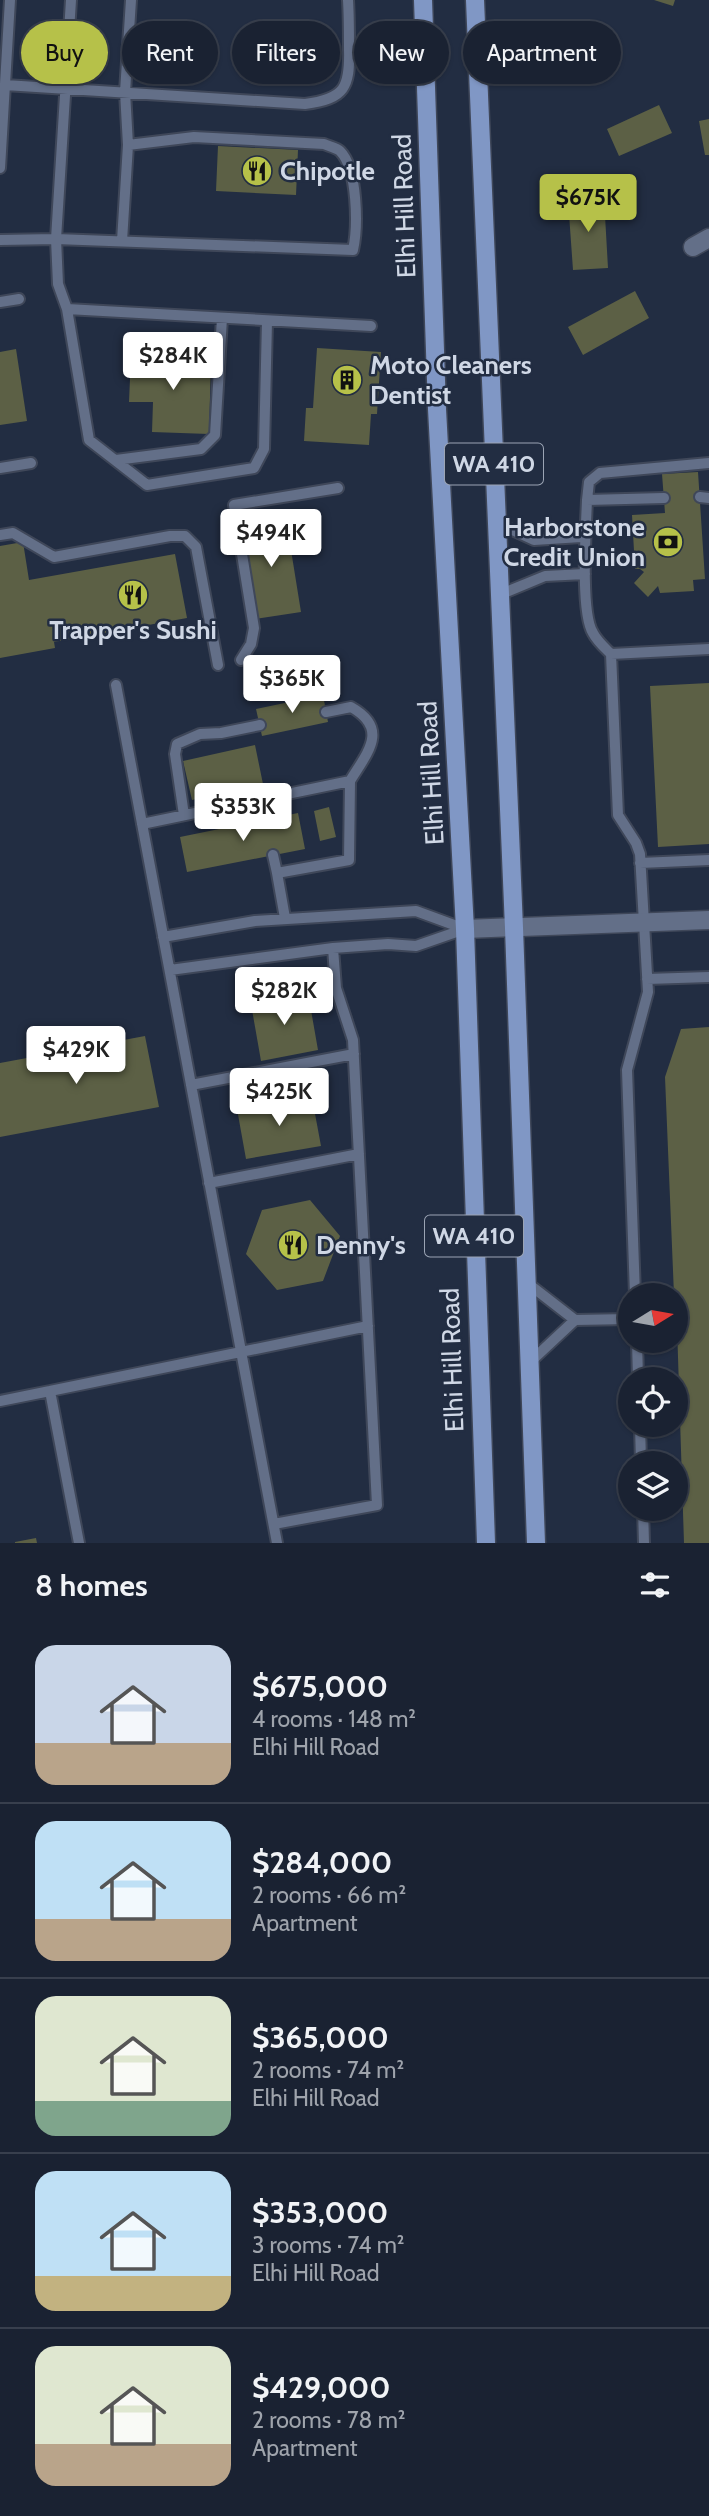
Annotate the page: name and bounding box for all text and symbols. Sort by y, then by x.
chip: Buy [21,21,108,84]
chip: Rent [122,21,218,84]
chip: Filters [232,21,340,84]
chip: New [354,21,449,84]
chip: Apartment [463,21,621,84]
street label: Elhi Hill Road [385,133,423,279]
restaurant icon: Chipotle [240,154,274,188]
place label: Chipotle [280,155,375,187]
pin: $675K [539,174,637,234]
text: $675K [556,183,620,211]
pin: $284K [124,332,222,392]
text: $284K [139,341,207,369]
place label: Moto Cleaners Dentist [370,349,532,411]
building icon: Moto Cleaners Dentist [330,363,364,397]
road number: WA 410 [445,444,543,485]
pin: $494K [222,510,320,569]
place label: Harborstone Credit Union [504,511,645,573]
text: $494K [236,518,306,546]
bank icon: Harborstone Credit Union [651,525,685,559]
restaurant icon: Trapper's Sushi [116,578,150,612]
place label: Trapper's Sushi [49,614,217,646]
pin: $365K [243,656,341,715]
text: $365K [259,664,325,692]
street label: Elhi Hill Road [411,700,451,846]
pin: $353K [194,784,292,843]
text: $353K [211,792,275,820]
pin: $282K [235,968,333,1027]
text: $282K [251,976,317,1004]
pin: $429K [27,1026,125,1086]
text: $429K [42,1035,110,1063]
pin: $425K [230,1068,328,1128]
text: $425K [246,1077,312,1105]
road number: WA 410 [425,1216,523,1256]
restaurant icon: Denny's [276,1228,310,1262]
place label: Denny's [316,1229,406,1261]
north arrow [618,1283,688,1353]
map controls [618,1283,688,1521]
street label: Elhi Hill Road [433,1287,471,1433]
button: locate [618,1367,688,1437]
button: layers [618,1451,688,1521]
icon: filters [636,1566,674,1604]
text: 8 homes [35,1567,148,1604]
text: $675,000 [252,1668,388,1705]
icon: home [91,1673,175,1757]
text: 4 rooms · 148 m² [252,1705,416,1733]
text: Elhi Hill Road [252,1733,380,1761]
text: $284,000 [252,1844,392,1881]
icon: home [91,1849,175,1933]
text: 2 rooms · 66 m² [252,1881,406,1909]
text: Apartment [252,1909,357,1937]
text: $365,000 [252,2019,389,2056]
icon: home [91,2024,175,2108]
text: 2 rooms · 74 m² [252,2056,404,2084]
text: Elhi Hill Road [252,2084,380,2112]
text: $353,000 [252,2194,388,2231]
icon: home [91,2199,175,2283]
text: 3 rooms · 74 m² [252,2231,404,2259]
text: Elhi Hill Road [252,2259,380,2287]
text: $429,000 [252,2369,390,2406]
icon: home [91,2374,175,2458]
text: 2 rooms · 78 m² [252,2406,406,2434]
text: Apartment [252,2434,357,2462]

